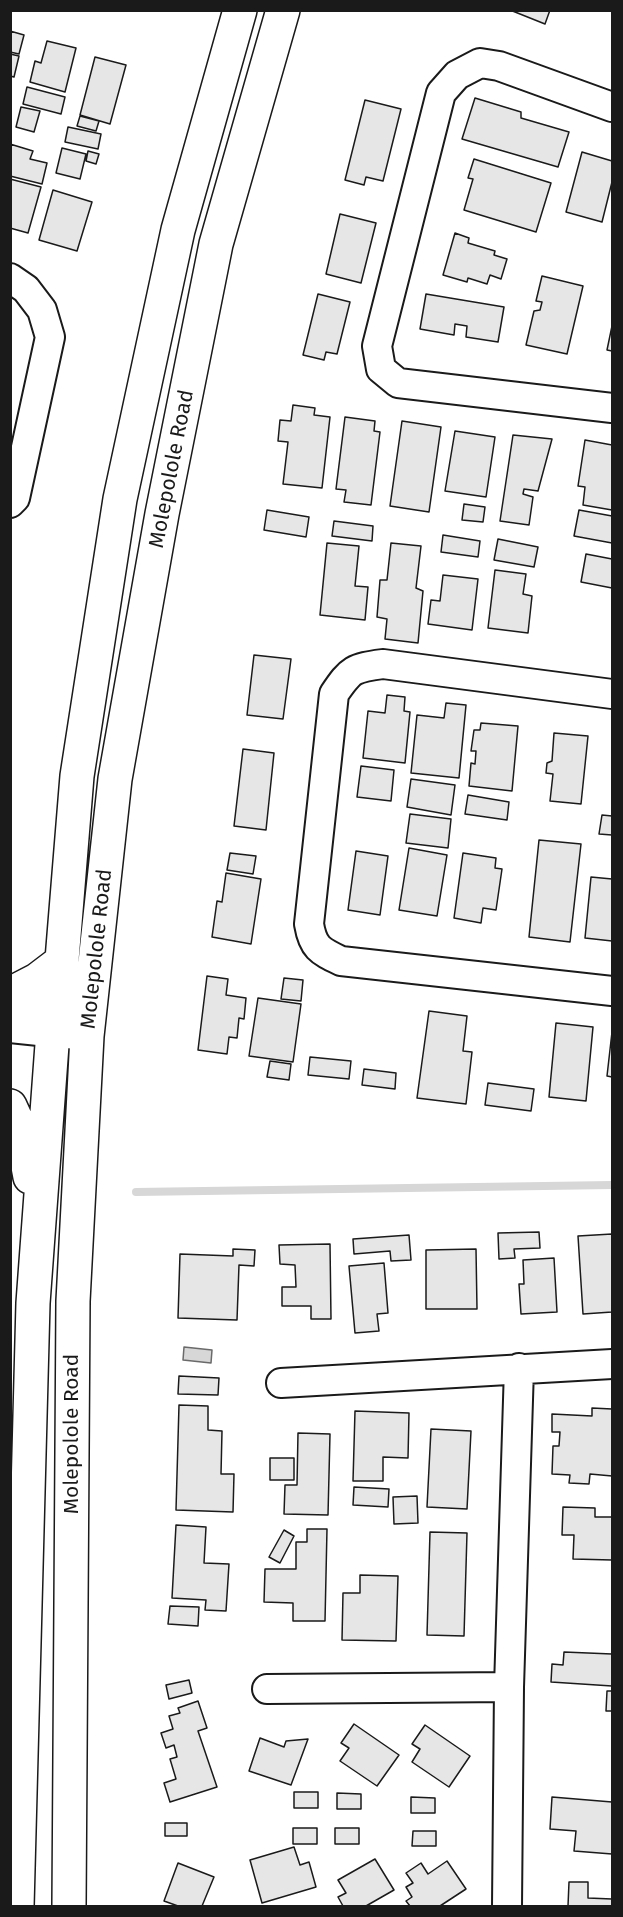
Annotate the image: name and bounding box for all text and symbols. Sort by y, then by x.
street label: Molepolole Road [144,388,200,550]
street label: Molepolole Road [76,868,118,1030]
street label: Molepolole Road [59,1354,85,1514]

